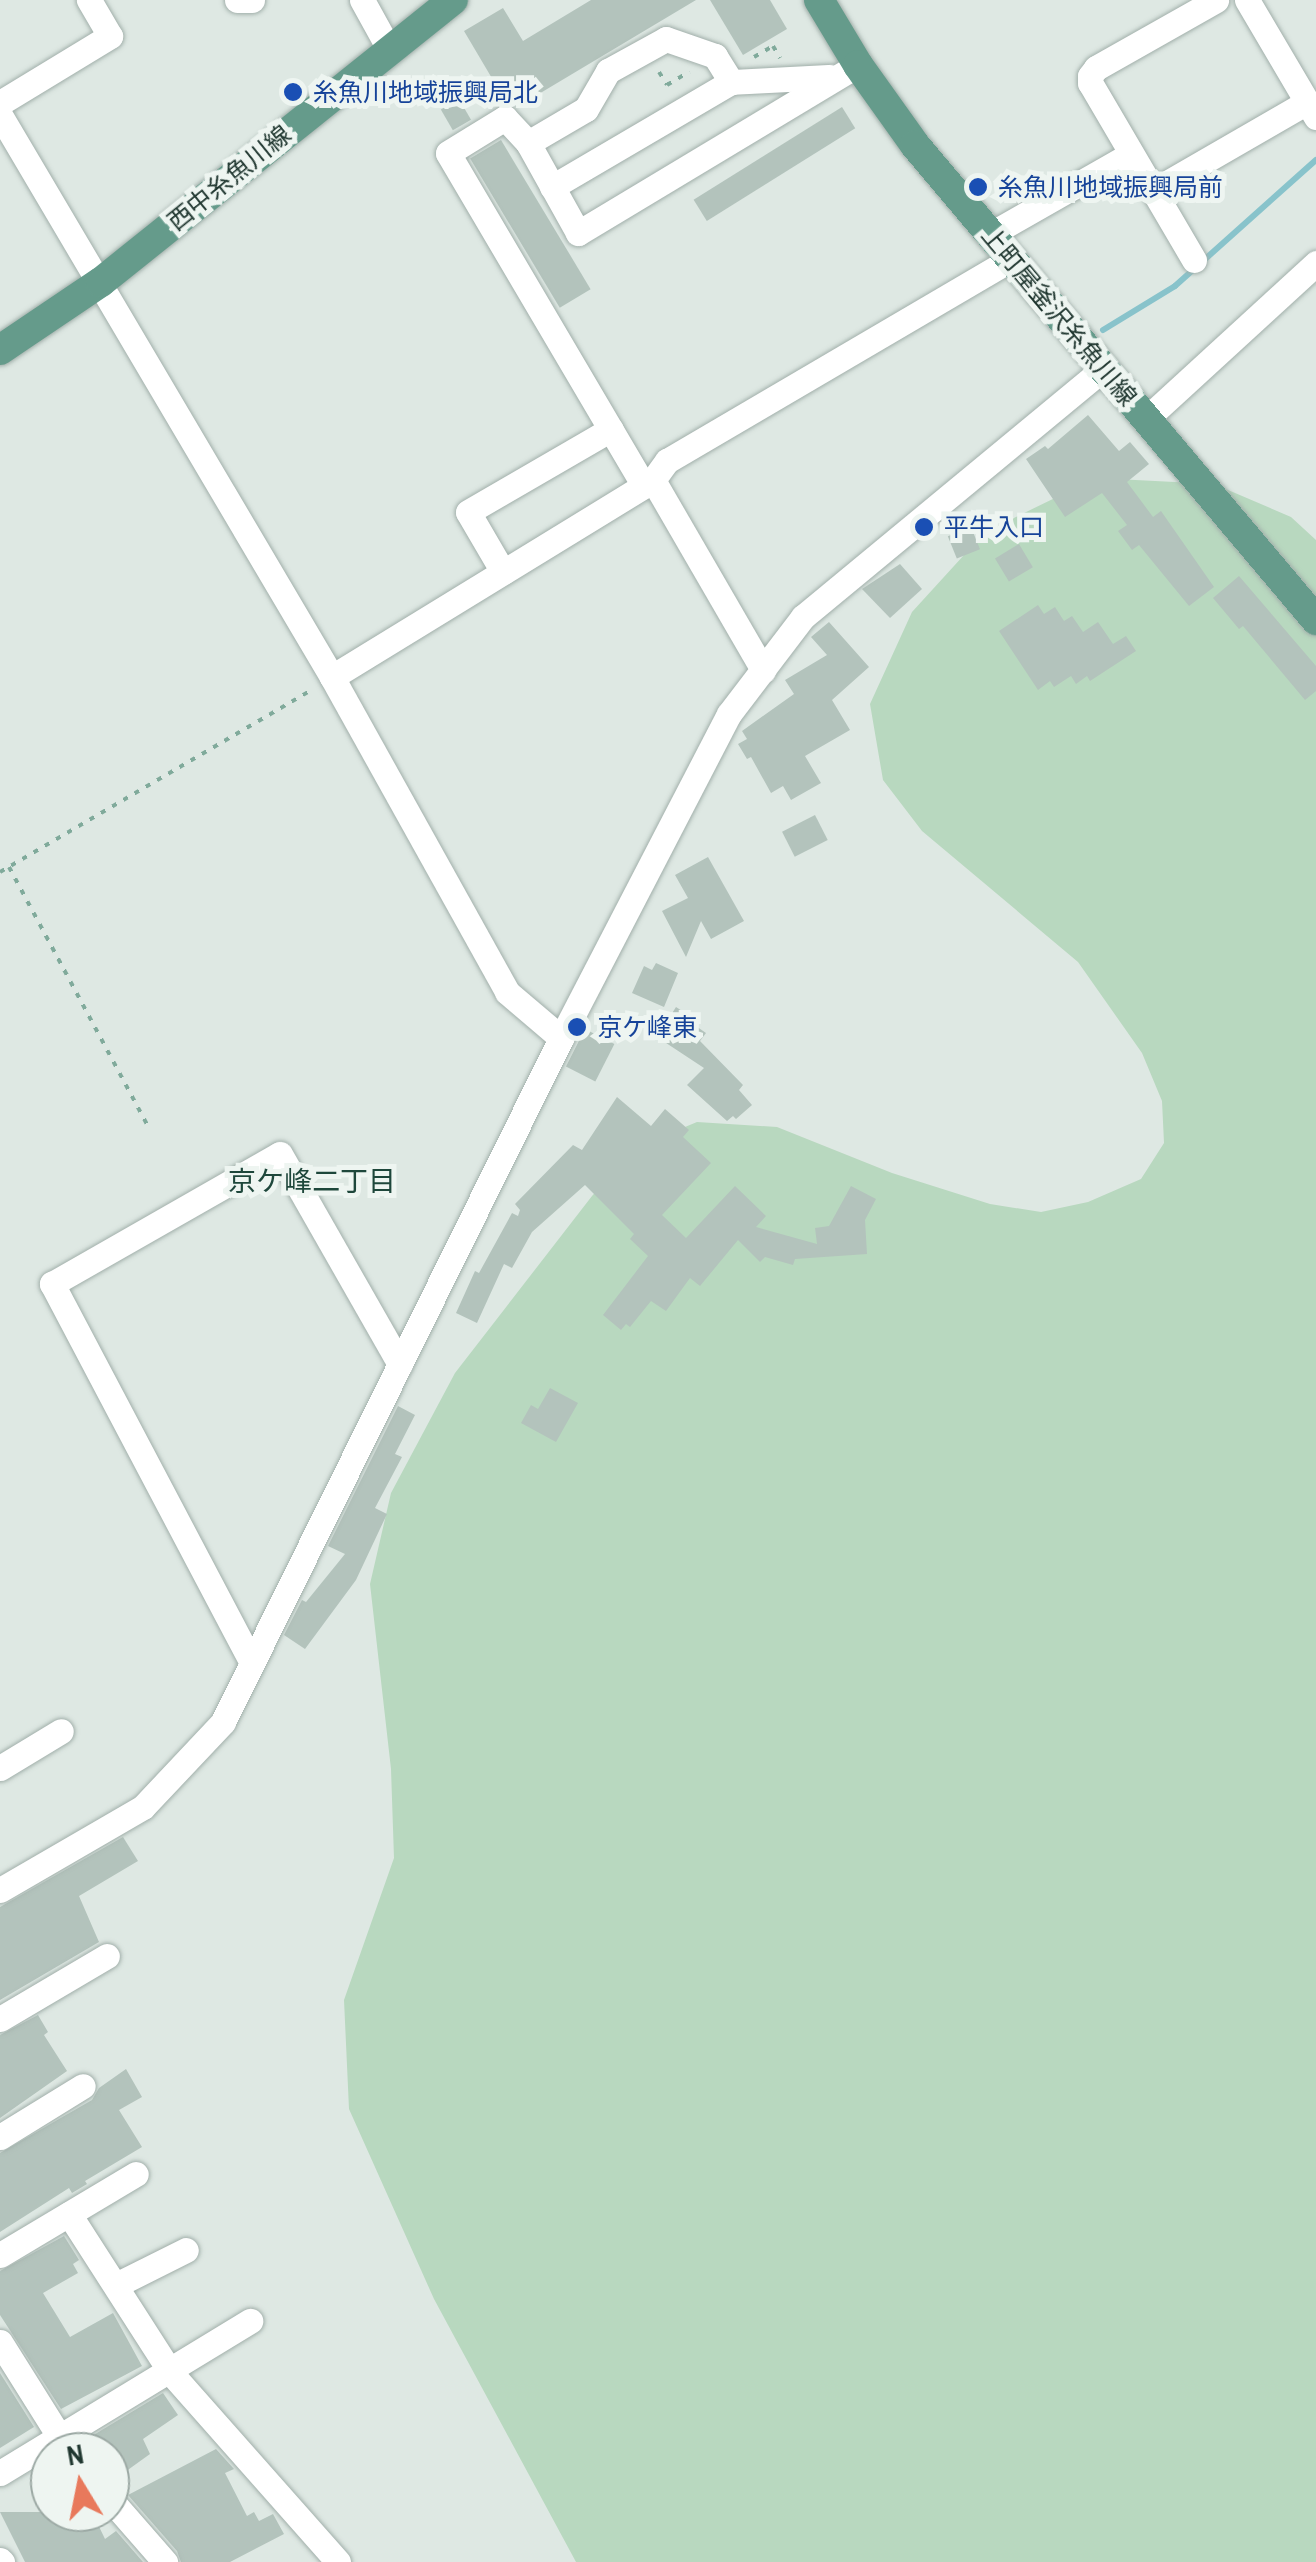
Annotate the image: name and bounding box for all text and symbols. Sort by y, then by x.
place label: 糸魚川地域振興局北 [313,77,538,107]
marker: 糸魚川地域振興局北 [282,81,304,103]
street label: 西中糸魚川線 [161,119,297,237]
place label: 糸魚川地域振興局前 [998,172,1223,202]
marker: 糸魚川地域振興局前 [967,176,989,198]
street label: 上町屋釜沢糸魚川線 [975,220,1143,412]
place label: 平牛入口 [944,512,1044,542]
marker: 平牛入口 [913,516,935,538]
place label: 京ケ峰東 [597,1012,697,1042]
marker: 京ケ峰東 [566,1016,588,1038]
district label: 京ケ峰二丁目 [228,1164,396,1198]
north arrow [30,2432,130,2532]
text: N [64,2434,87,2475]

